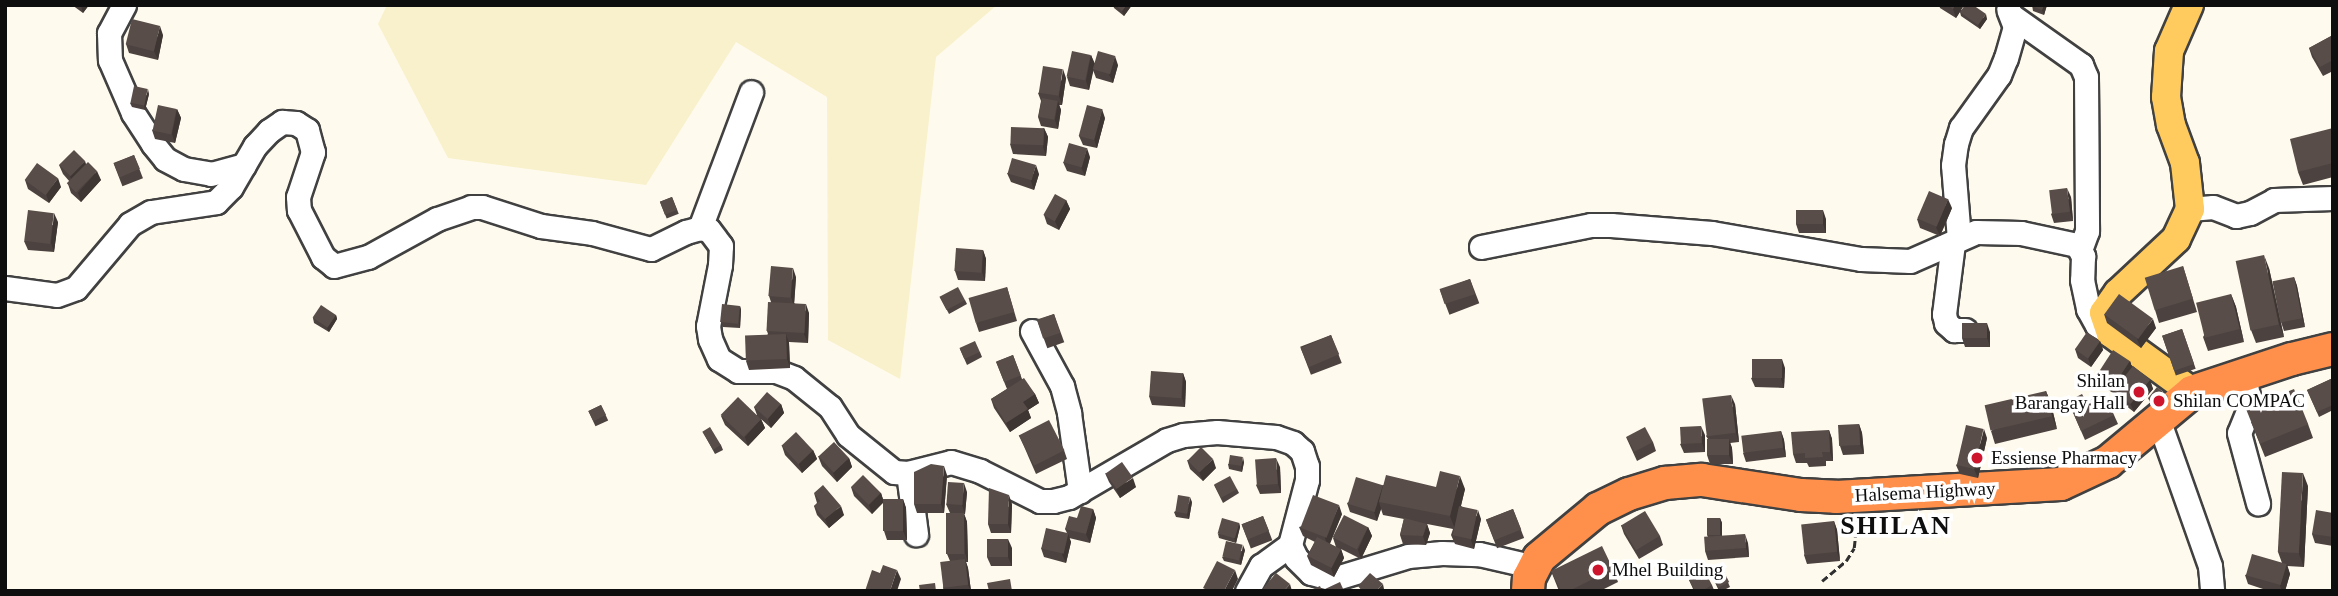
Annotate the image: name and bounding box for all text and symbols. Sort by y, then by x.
place label: Shilan Barangay Hall [2015,370,2125,414]
marker: Shilan Barangay Hall [2131,384,2147,400]
place label: Shilan COMPAC [2173,390,2305,412]
marker: Shilan COMPAC [2151,393,2167,409]
place label: Essiense Pharmacy [1991,447,2137,469]
marker: Essiense Pharmacy [1969,450,1985,466]
street label: Halsema Highway [1854,477,1996,507]
district label: SHILAN [1841,510,1951,542]
place label: Mhel Building [1612,559,1723,581]
marker: Mhel Building [1590,562,1606,578]

